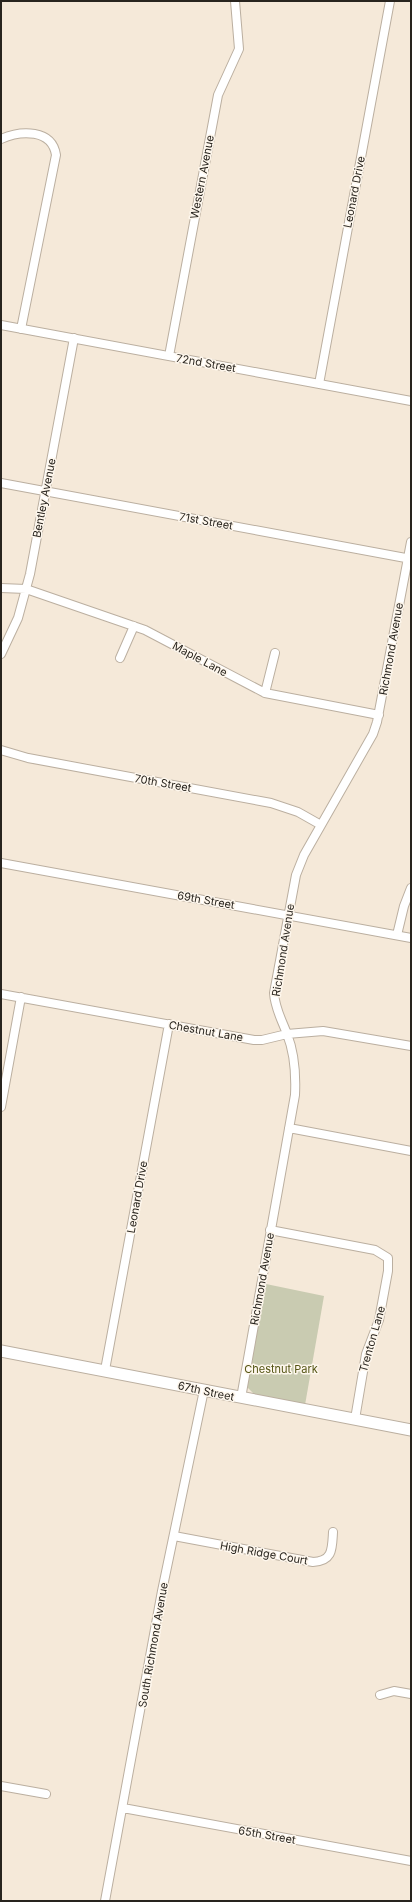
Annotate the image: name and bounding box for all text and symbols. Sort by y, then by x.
street label: Western Avenue [187,134,217,220]
street label: Leonard Drive [340,155,368,229]
street label: 72nd Street [175,351,237,375]
street label: Bentley Avenue [29,457,59,539]
street label: 71st Street [178,509,234,533]
street label: Richmond Avenue [376,602,406,696]
street label: Maple Lane [170,639,230,679]
street label: 70th Street [134,771,193,795]
street label: 69th Street [176,888,236,912]
street label: Richmond Avenue [269,903,297,997]
street label: Chestnut Lane [168,1018,244,1044]
street label: Leonard Drive [124,1160,150,1234]
street label: Richmond Avenue [247,1232,277,1326]
street label: Trenton Lane [356,1304,388,1374]
park label: Chestnut Park [244,1362,318,1376]
street label: 67th Street [177,1378,236,1404]
street label: High Ridge Court [219,1538,309,1568]
street label: South Richmond Avenue [135,1581,171,1709]
street label: 65th Street [237,1823,297,1847]

